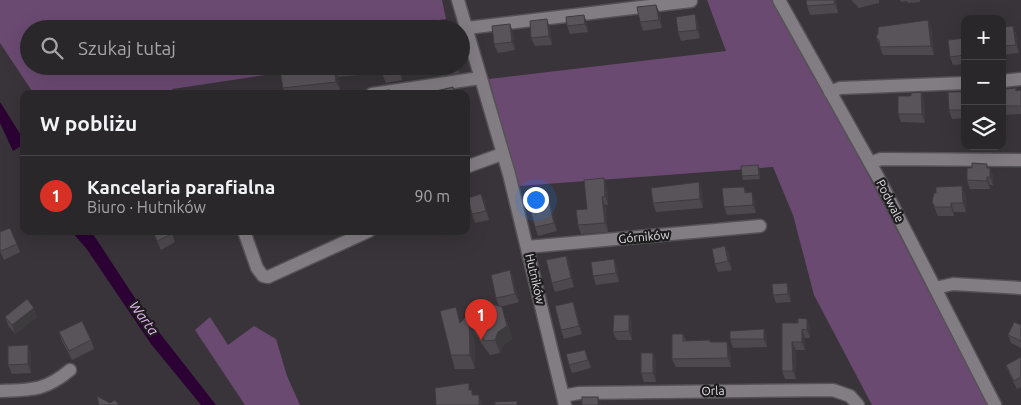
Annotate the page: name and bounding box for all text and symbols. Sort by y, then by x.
map controls [961,15,1006,150]
button: + [961,15,1006,60]
search box [20,20,470,75]
icon: search [38,34,66,62]
text: Szukaj tutaj [78,37,176,59]
button: − [961,60,1006,105]
button: layers [961,105,1006,150]
text: W pobliżu [40,111,137,135]
text: Kancelaria parafialna [87,176,275,198]
street label: Podwale [874,177,907,224]
text: 1 [51,187,61,205]
text: 90 m [414,187,450,205]
your location [523,187,549,213]
text: Biuro · Hutników [87,198,206,216]
street label: Górników [618,228,671,245]
street label: Hutników [523,252,548,306]
water label: Warta [126,298,162,338]
pin: 1 [465,299,497,340]
street label: Orla [701,384,725,397]

